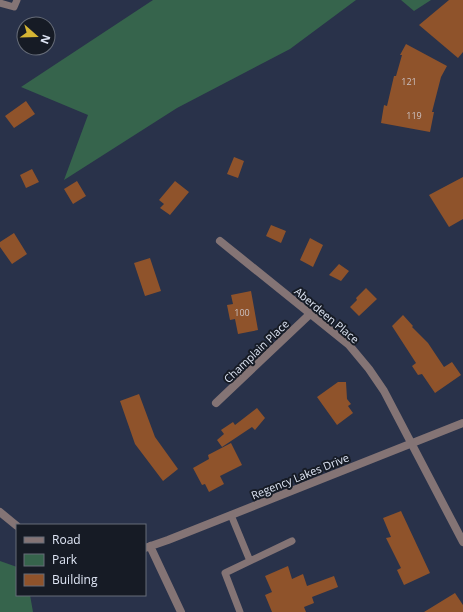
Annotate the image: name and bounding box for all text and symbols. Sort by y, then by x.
north arrow [16,16,56,56]
text: N [37,33,54,46]
house number: 121 [401,75,417,88]
house number: 119 [406,109,422,122]
street label: Aberdeen Place [292,284,362,346]
house number: 100 [234,306,250,319]
street label: Champlain Place [220,316,292,386]
street label: Regency Lakes Drive [249,450,351,502]
legend [16,524,146,596]
text: Road [52,531,81,548]
text: Park [52,551,78,568]
text: Building [52,571,98,588]

